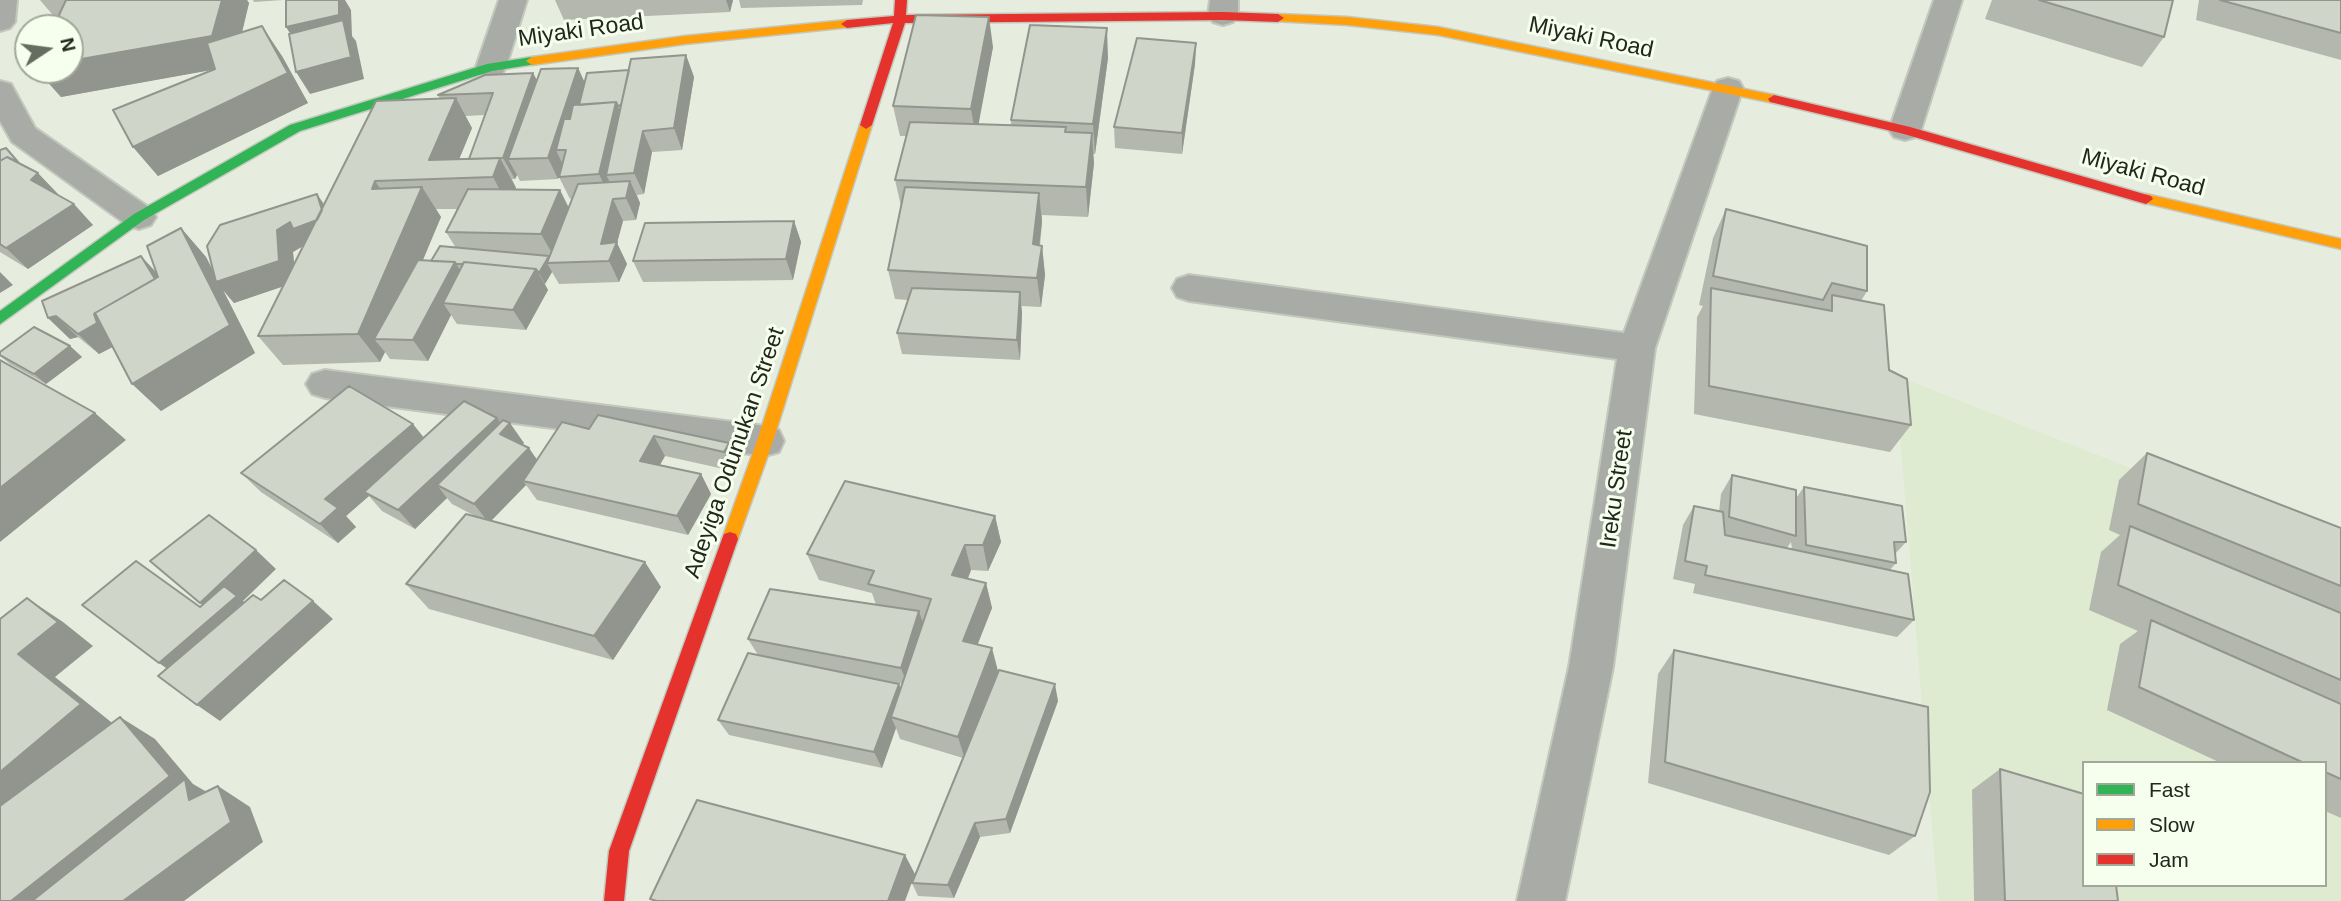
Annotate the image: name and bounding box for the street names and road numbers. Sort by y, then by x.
street label: Miyaki Road [516,9,646,53]
street label: Miyaki Road [1526,11,1656,65]
street label: Miyaki Road [2078,143,2208,203]
street label: Adeyiga Odunukan Street [679,324,791,582]
street label: Ireku Street [1595,428,1639,550]

